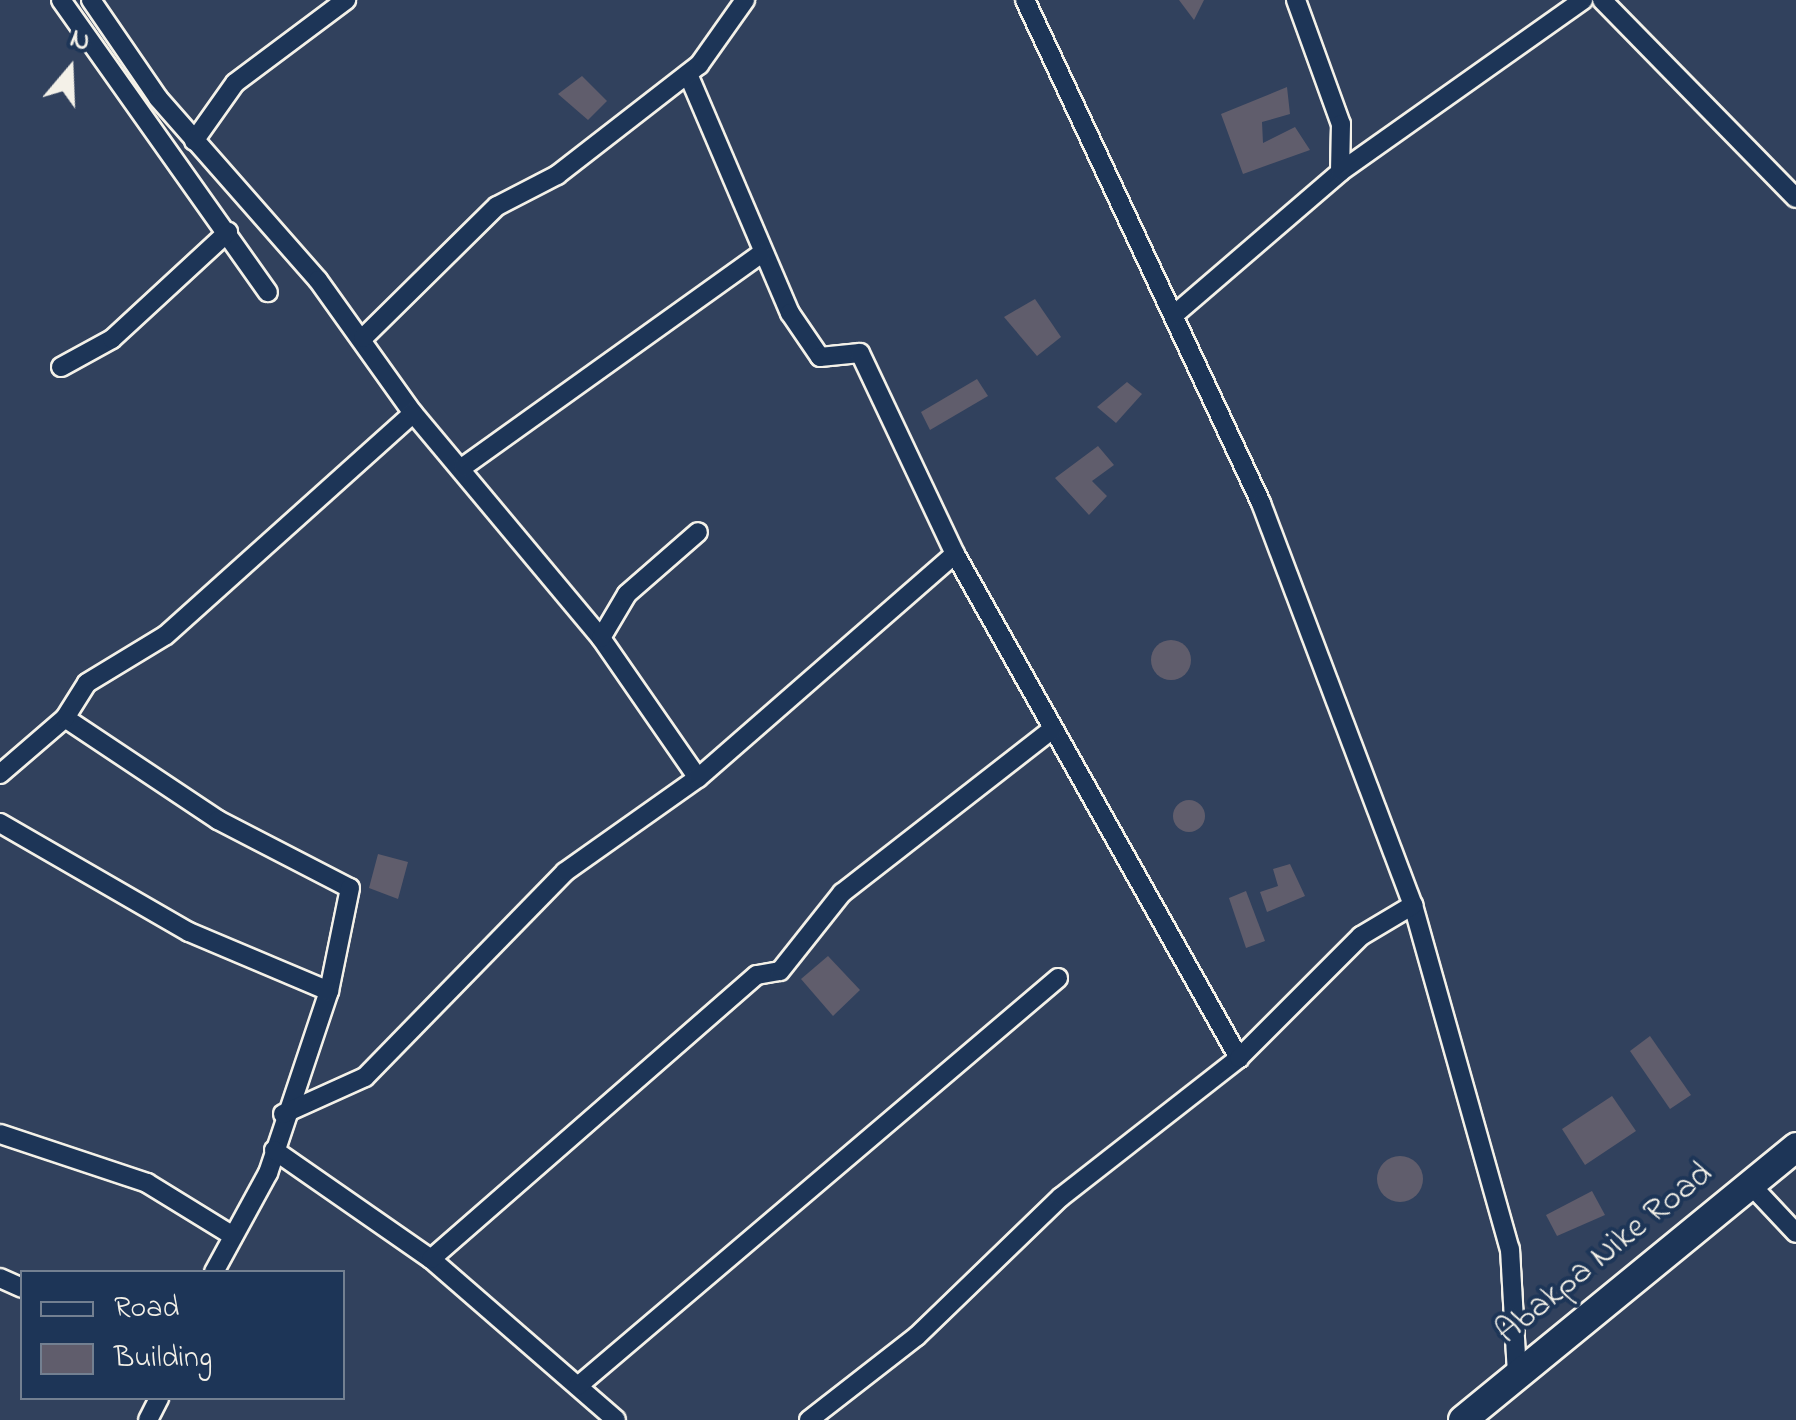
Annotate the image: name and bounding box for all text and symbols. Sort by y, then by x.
text: N [64,19,96,64]
north arrow [20,20,120,120]
street label: Abakpa Nike Road [1488,1154,1722,1354]
legend [20,1270,345,1400]
text: Road [114,1287,179,1331]
text: Building [114,1337,212,1381]

